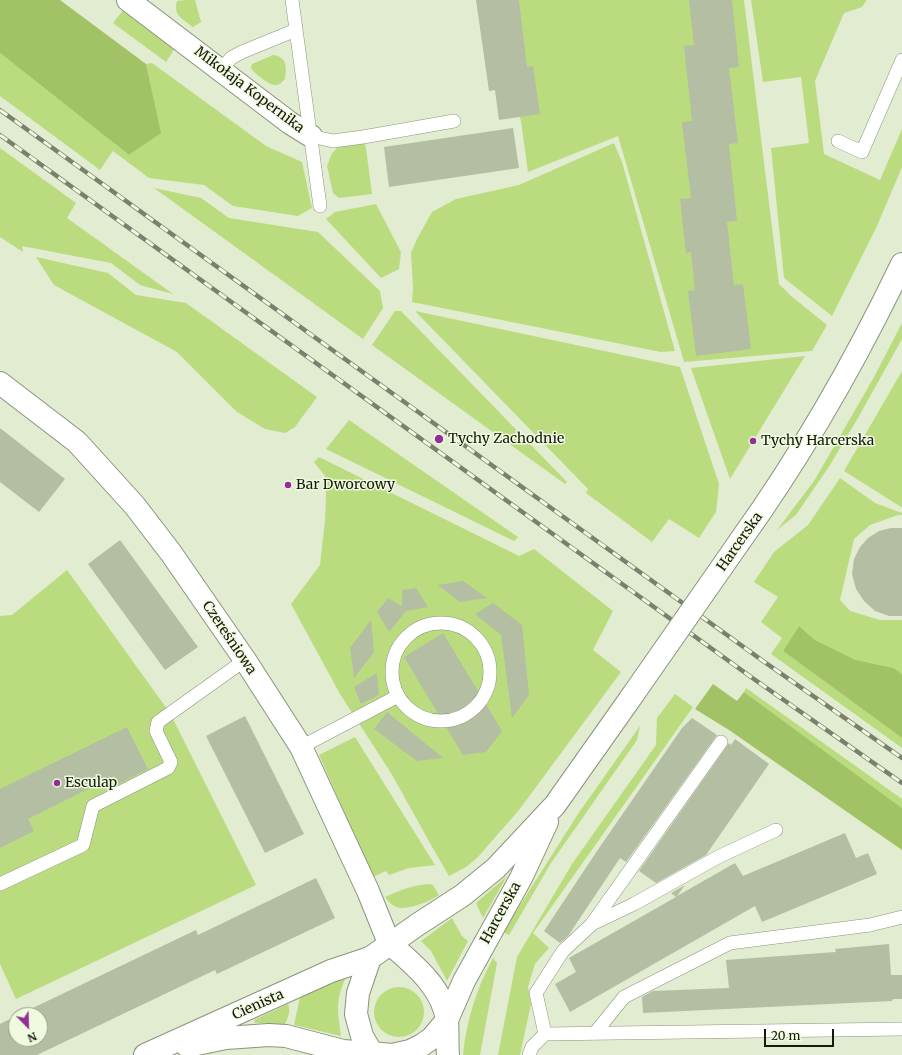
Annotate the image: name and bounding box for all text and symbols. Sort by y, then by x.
street label: Mikołaja Kopernika [191,43,307,137]
place label: Tychy Zachodnie [448,431,564,447]
marker: Tychy Zachodnie [433,433,445,445]
place label: Tychy Harcerska [761,433,874,449]
marker: Tychy Harcerska [748,436,758,446]
place label: Bar Dworcowy [296,477,395,493]
marker: Bar Dworcowy [283,480,293,490]
street label: Harcerska [714,509,766,575]
street label: Czereśniowa [198,598,260,678]
place label: Esculap [65,775,117,791]
marker: Esculap [52,778,62,788]
street label: Harcerska [477,879,525,947]
street label: Cienista [230,986,286,1024]
north arrow [8,1007,48,1047]
scale bar [766,1021,836,1047]
text: 20 m [771,1028,800,1043]
text: N [26,1029,39,1045]

